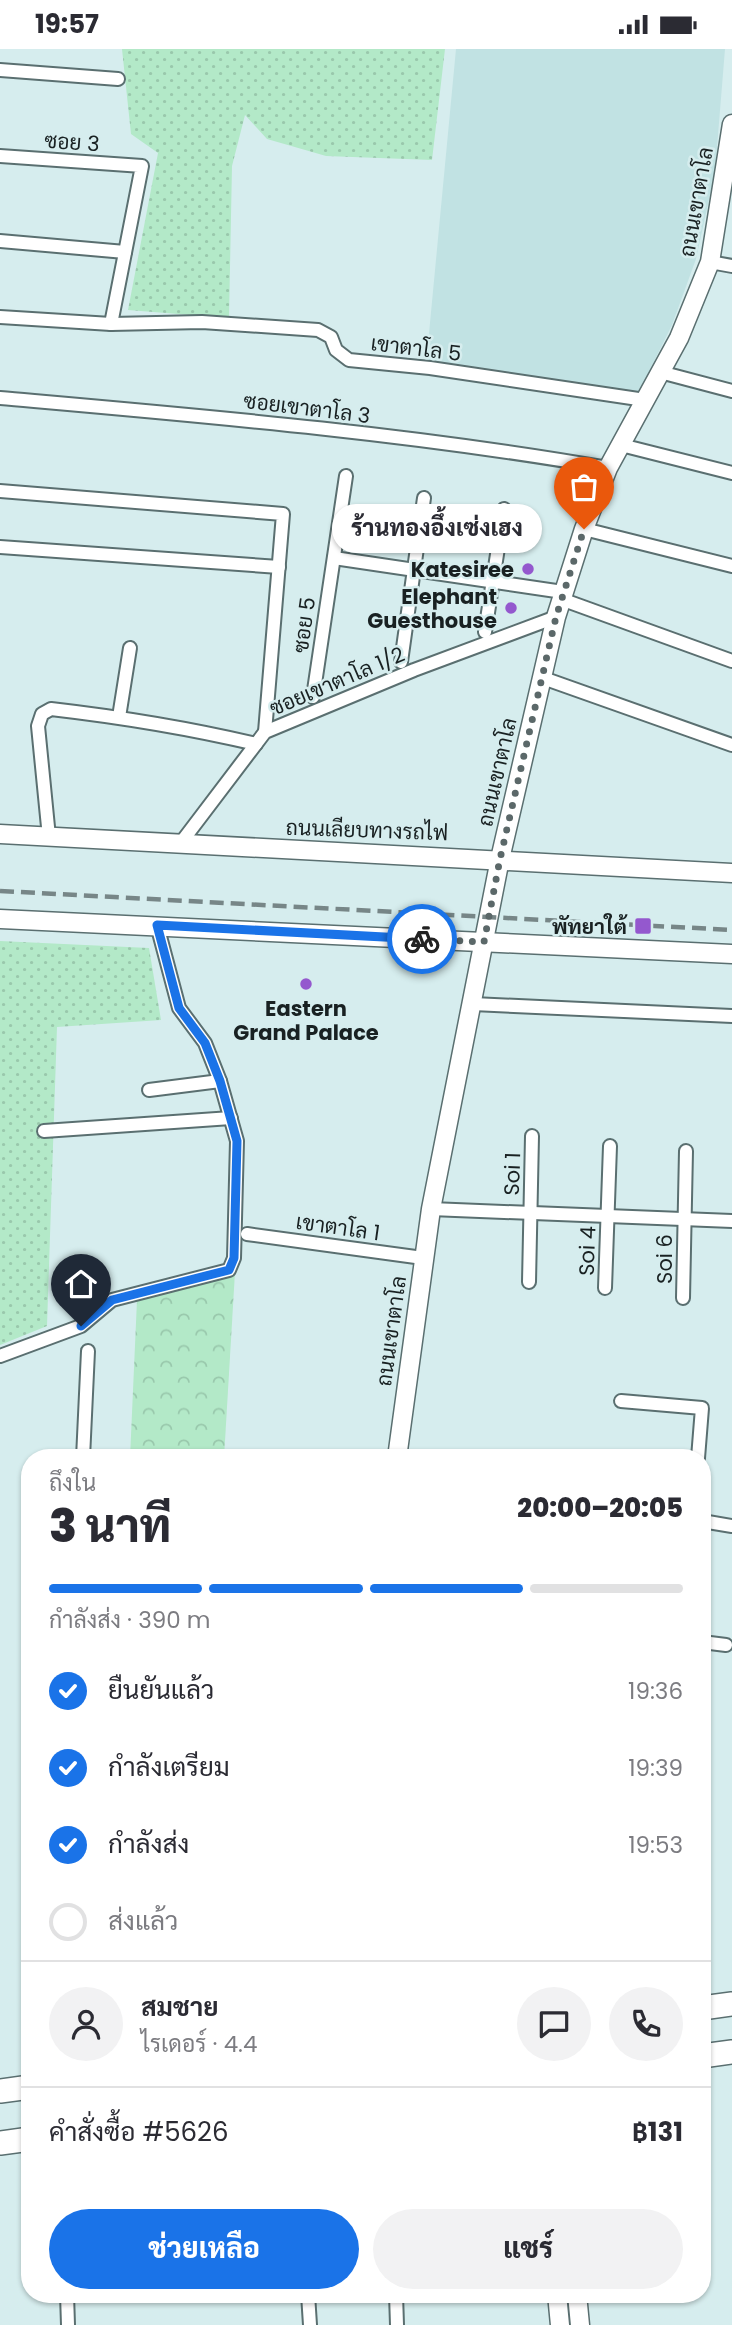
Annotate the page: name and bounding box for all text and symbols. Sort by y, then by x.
text: 19:57 [35,6,99,42]
street label: ซอย 3 [43,126,101,158]
street label: ถนนเขาตาโล [672,145,720,259]
street label: เขาตาโล 5 [369,328,463,368]
street label: ซอยเขาตาโล 3 [242,386,372,430]
pin [554,457,614,529]
icon: bag [565,468,603,506]
callout: ร้านทองอึ้งเซ่งเฮง [332,505,542,553]
text: ร้านทองอึ้งเซ่งเฮง [351,512,523,544]
place label: Katesiree [411,555,514,584]
marker: Katesiree [520,561,536,577]
place label: Elephant Guesthouse [367,582,497,635]
street label: ซอย 5 [286,595,322,655]
marker: Elephant Guesthouse [503,600,519,616]
street label: ซอยเขาตาโล 1/2 [265,640,409,722]
street label: ถนนเขาตาโล [470,715,524,829]
street label: ถนนเลียบทางรถไฟ [285,813,449,847]
courier [387,904,457,974]
place label: พัทยาใต้ [552,912,628,941]
marker: พัทยาใต้ [633,916,653,936]
icon: bike [403,920,441,958]
marker: Eastern Grand Palace [298,976,314,992]
place label: Eastern Grand Palace [233,994,379,1047]
street label: Soi 1 [497,1152,527,1196]
street label: เขาตาโล 1 [294,1207,382,1247]
street label: Soi 4 [572,1226,602,1276]
street label: Soi 6 [650,1234,679,1284]
pin [51,1254,111,1326]
icon: home [62,1265,100,1303]
street label: ถนนเขาตาโล [369,1274,413,1388]
text: ถึงใน [49,1467,96,1499]
text: 20:00–20:05 [517,1490,683,1526]
text: 3 นาที [49,1494,171,1558]
text: กำลังส่ง · 390 m [49,1604,210,1636]
icon: check [49,1672,87,1710]
text: ยืนยันแล้ว [108,1672,214,1708]
text: 19:36 [628,1675,683,1707]
icon: check [49,1749,87,1787]
text: กำลังเตรียม [108,1749,230,1785]
text: 19:39 [628,1752,683,1784]
icon: check [49,1826,87,1864]
text: กำลังส่ง [108,1826,189,1862]
text: 19:53 [628,1829,683,1861]
text: ส่งแล้ว [108,1903,178,1939]
button: person [49,1987,123,2061]
button: chat [517,1987,591,2061]
button: phone [609,1987,683,2061]
text: สมชาย [141,1989,218,2025]
text: ไรเดอร์ · 4.4 [141,2028,257,2060]
text: คำสั่งซื้อ #5626 [49,2114,229,2150]
text: ฿131 [632,2114,683,2150]
button: ช่วยเหลือ [49,2209,359,2289]
button: แชร์ [373,2209,683,2289]

